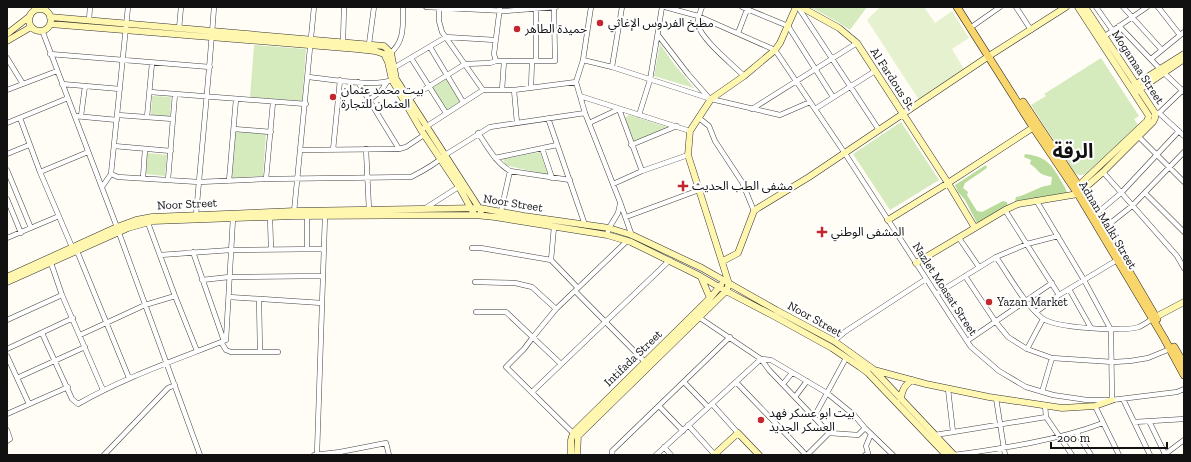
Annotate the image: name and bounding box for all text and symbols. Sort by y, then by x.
place label: مطبخ الفردوس الإغاثي [608,16,714,33]
marker: مطبخ الفردوس الإغاثي [595,18,605,28]
place label: حميدة الطاهر [524,22,587,36]
marker: حميدة الطاهر [512,24,522,34]
street label: Mogamaa Street [1109,27,1167,107]
street label: Al Fardous St. [868,45,918,113]
place label: بيت محمد عثمان العثمان للتجارة [341,83,424,111]
marker: بيت محمد عثمان العثمان للتجارة [328,92,338,102]
district label: الرقة [1052,139,1094,163]
place label: مشفى الطب الحديث [692,179,793,193]
street label: Adnan Malki Street [1076,179,1140,272]
marker: مشفى الطب الحديث [677,180,689,192]
street label: Noor Street [482,191,544,215]
street label: Noor Street [157,195,218,213]
place label: المشفى الوطني [831,225,904,242]
marker: المشفى الوطني [816,226,828,238]
street label: Nazlet Moasat Street [910,240,981,339]
place label: Yazan Market [996,295,1068,309]
marker: Yazan Market [984,297,994,307]
street label: Noor Street [785,298,845,340]
street label: Intifada Street [601,327,665,389]
place label: بيت ابو عسكر فهد العسكر الجديد [769,406,855,434]
marker: بيت ابو عسكر فهد العسكر الجديد [756,415,766,425]
scale bar [1051,424,1167,450]
text: 200 m [1057,431,1091,445]

